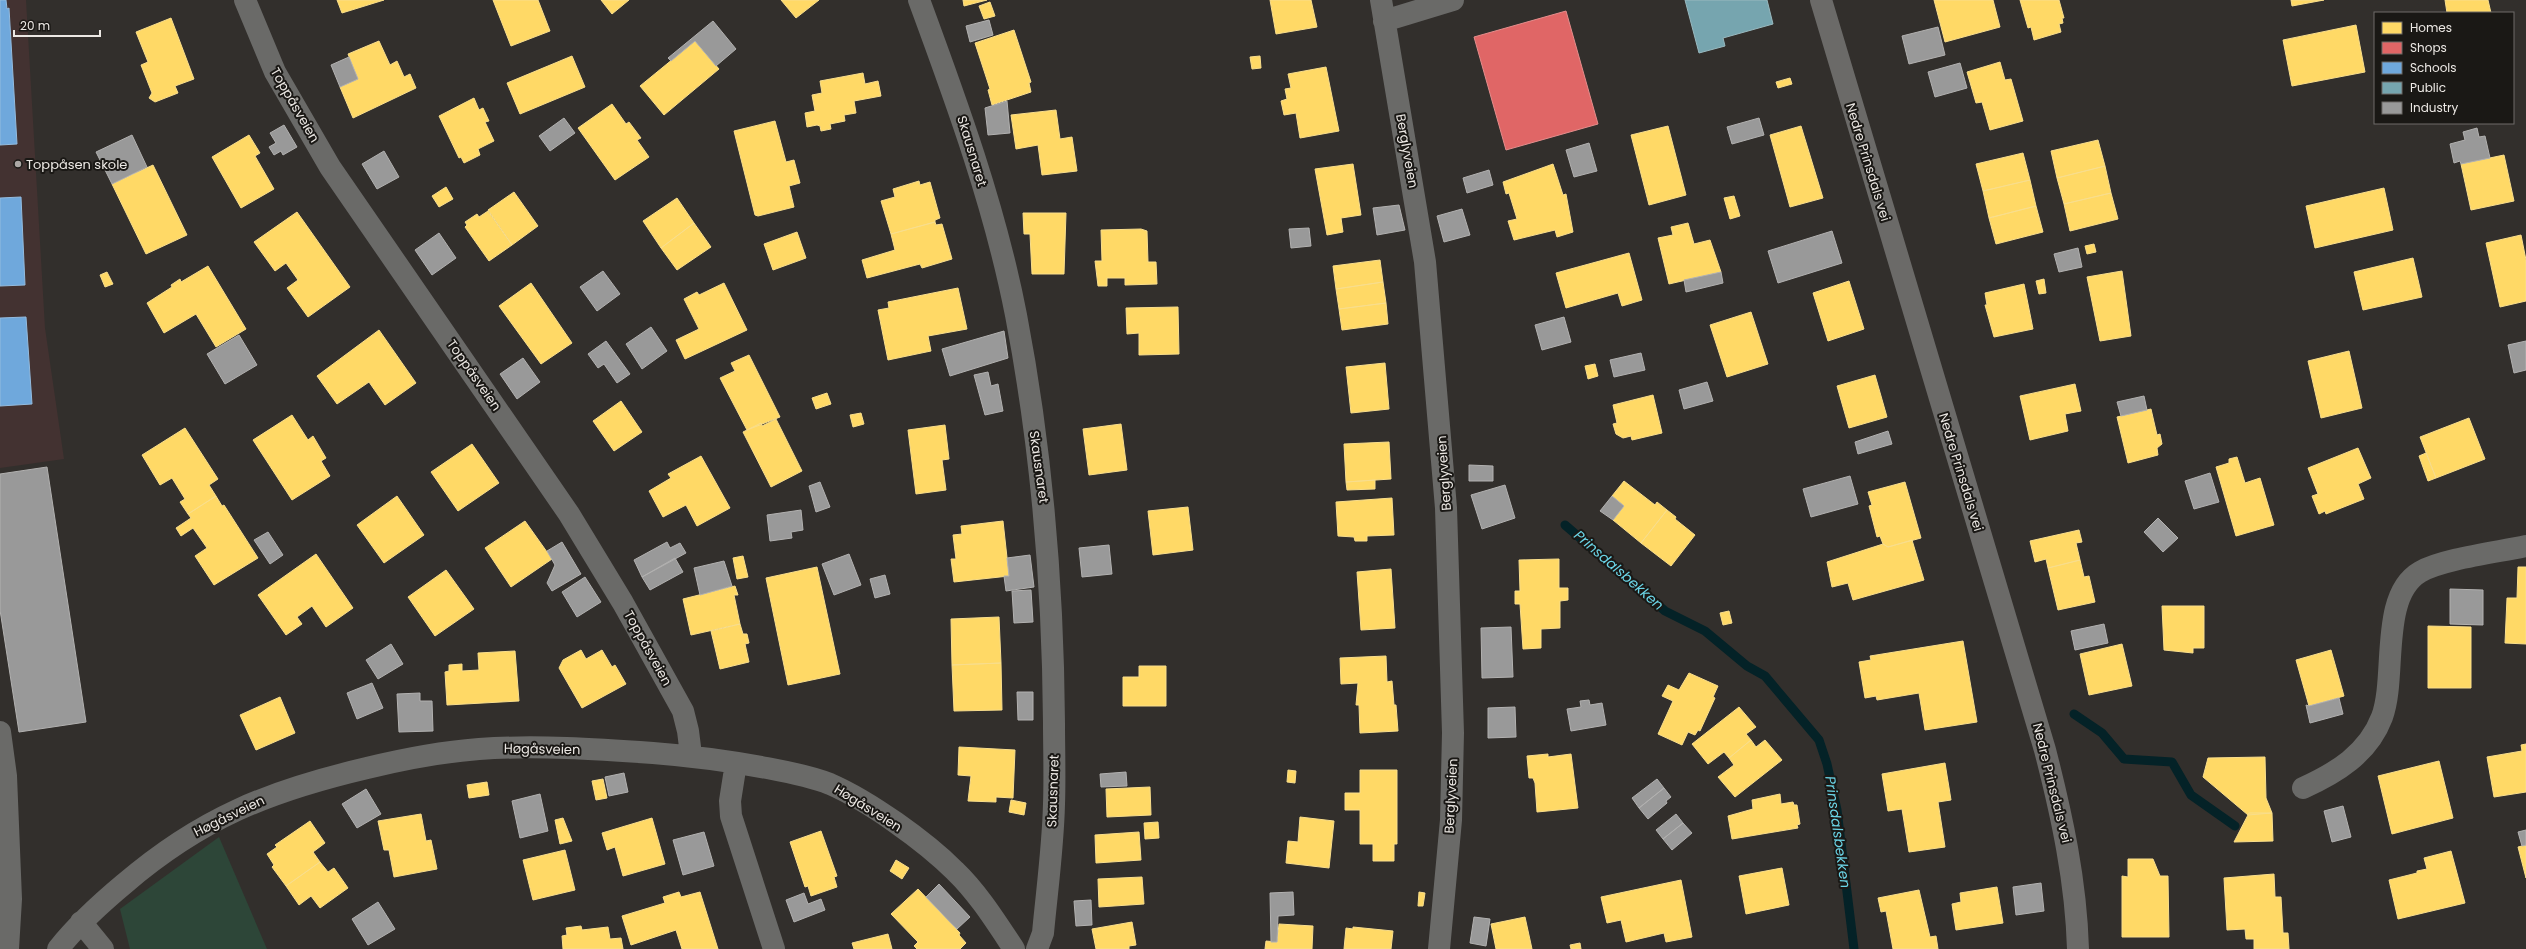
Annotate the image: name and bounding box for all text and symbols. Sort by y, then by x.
scale bar [14,12,100,38]
legend [2374,12,2514,124]
text: 20 m [20,17,50,34]
text: Homes [2410,19,2452,36]
text: Shops [2410,39,2447,56]
text: Schools [2410,59,2457,76]
street label: Toppåsveien [266,64,324,146]
text: Public [2410,79,2446,96]
text: Industry [2410,99,2459,116]
street label: Nedre Prinsdals vei [1841,101,1895,223]
street label: Berglyveien [1391,112,1423,190]
street label: Skausnaret [952,113,992,189]
place label: Toppåsen skole [26,155,127,174]
marker: Toppåsen skole [13,159,23,169]
street label: Toppåsveien [442,335,506,415]
street label: Nedre Prinsdals vei [1934,411,1988,533]
street label: Skausnaret [1025,430,1054,505]
street label: Berglyveien [1432,435,1456,511]
water label: Prinsdalsbekken [1570,525,1668,615]
street label: Toppåsveien [619,607,677,689]
street label: Nedre Prinsdals vei [2028,721,2076,845]
street label: Høgåsveien [504,739,580,759]
street label: Skausnaret [1042,754,1064,828]
street label: Berglyveien [1440,758,1462,834]
water label: Prinsdalsbekken [1820,775,1856,889]
street label: Høgåsveien [830,780,906,836]
street label: Høgåsveien [190,791,268,841]

